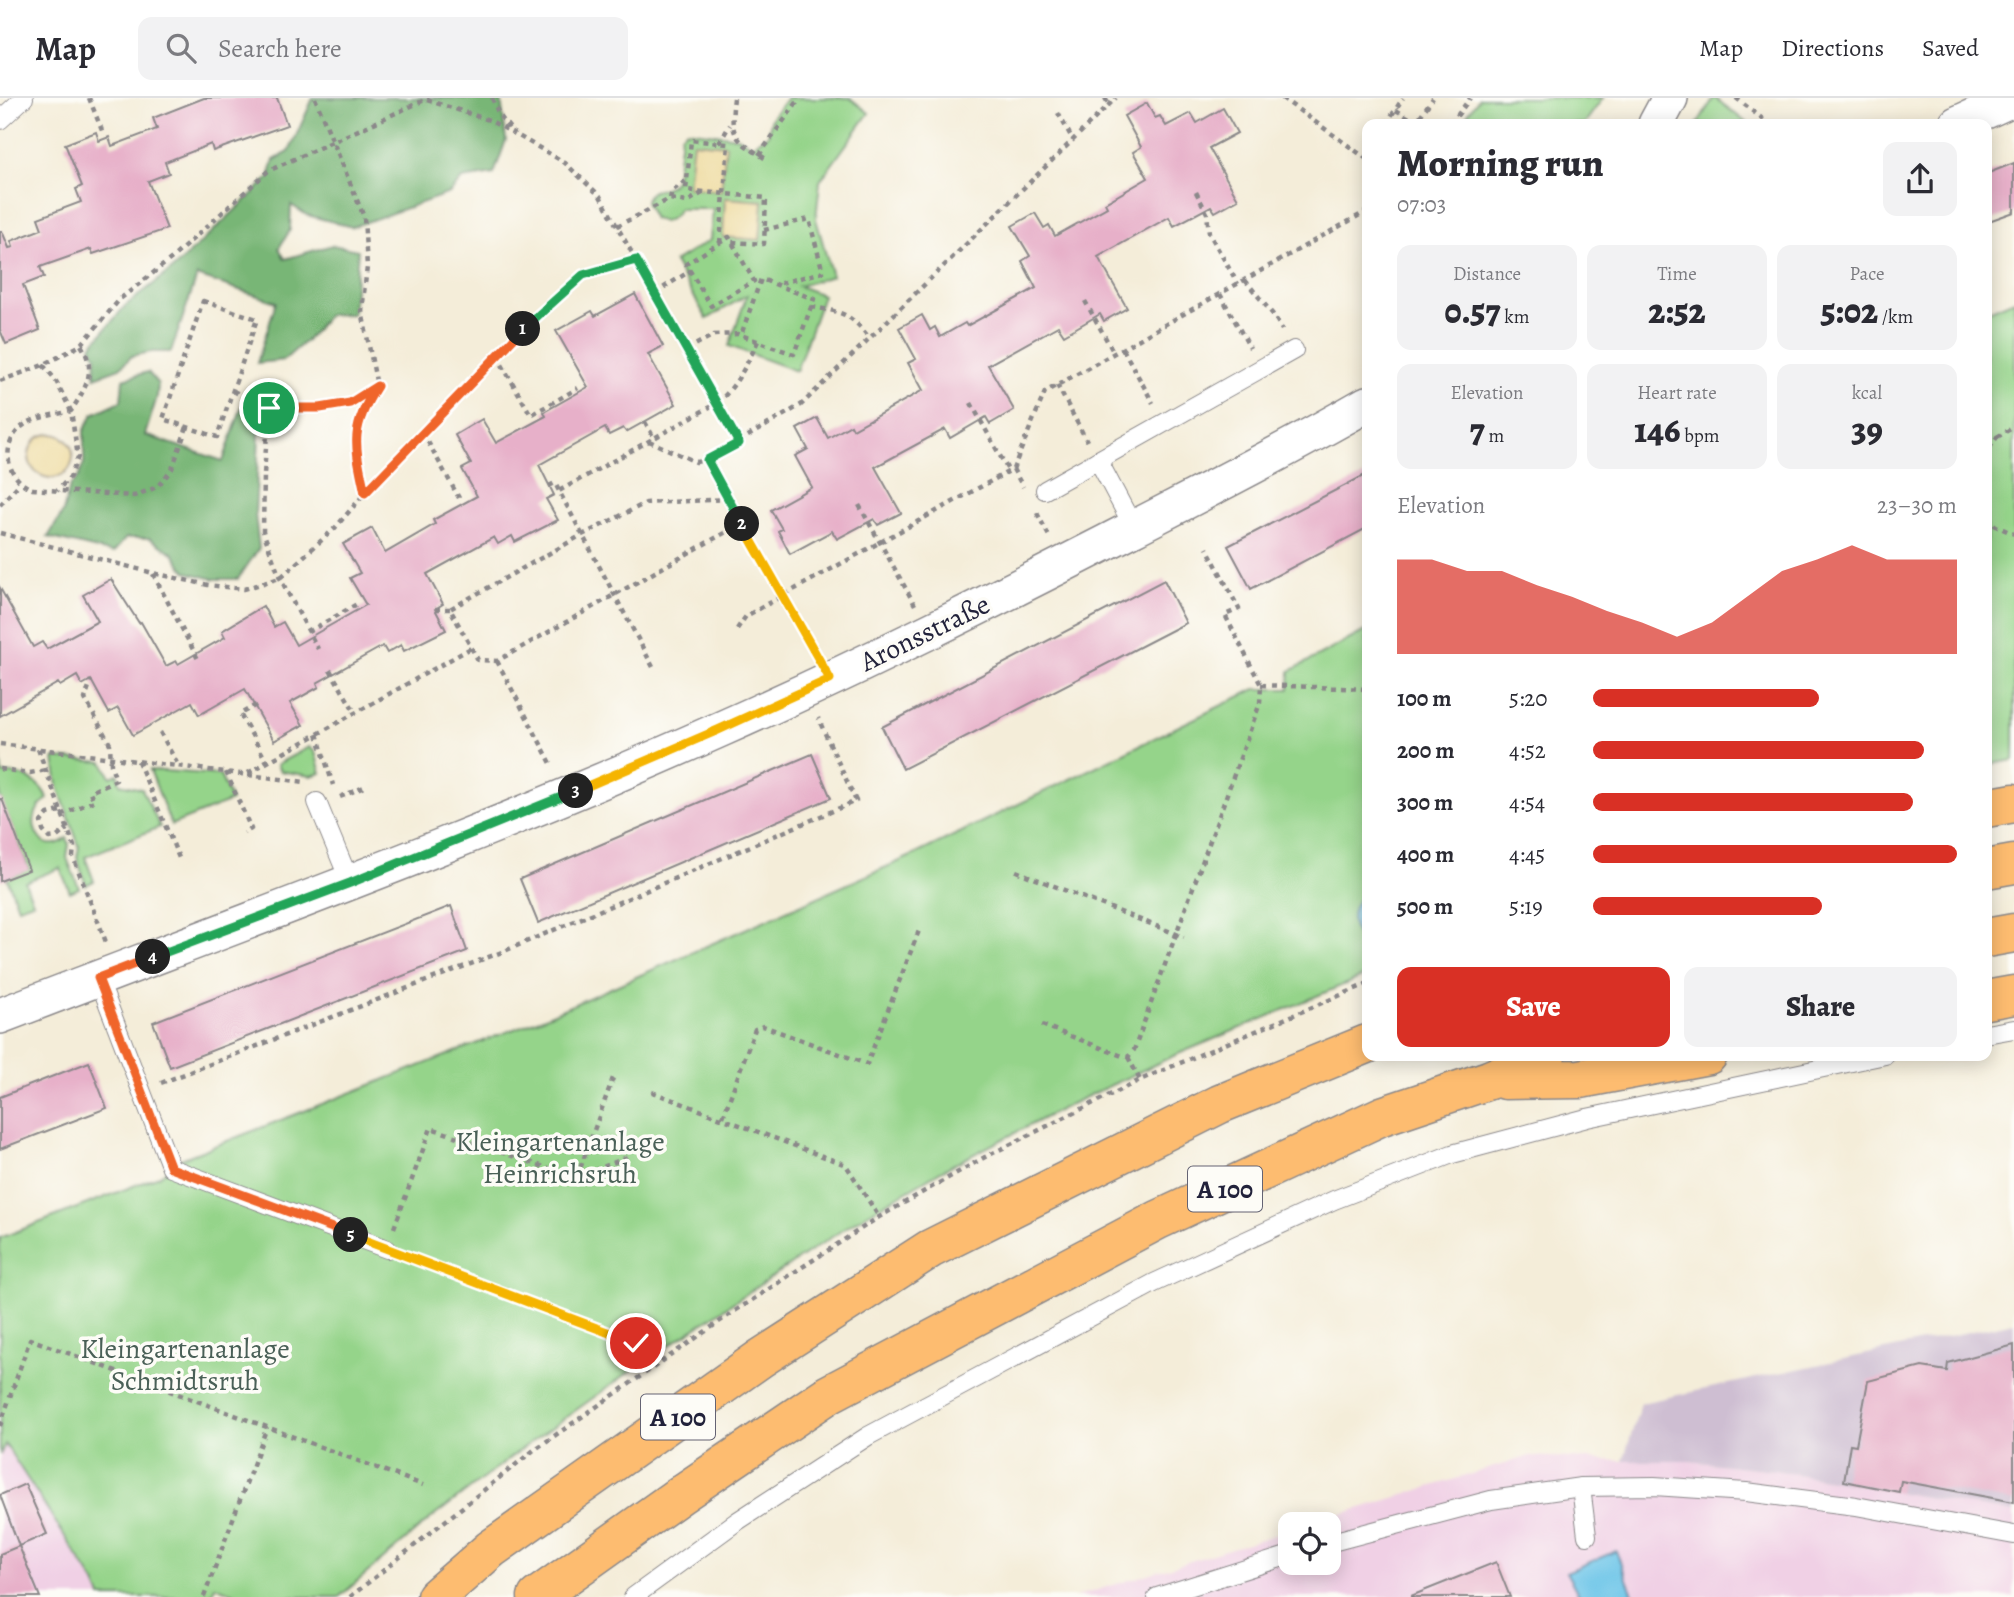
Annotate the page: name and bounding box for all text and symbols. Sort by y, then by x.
search box [138,17,628,80]
text: Map [35,26,96,71]
icon: search [162,29,200,67]
text: Search here [218,31,342,66]
text: Map [1699,32,1743,64]
text: Directions [1781,32,1884,64]
text: Saved [1922,32,1979,64]
text: Morning run [1397,137,1604,189]
button: share [1883,142,1957,216]
text: 07:03 [1397,189,1446,220]
text: Distance [1453,261,1521,287]
text: Time [1657,261,1697,287]
text: Pace [1849,261,1885,287]
text: 0.57 [1444,287,1501,335]
text: 2:52 [1648,287,1706,335]
text: 5:02 [1821,287,1878,335]
text: km [1501,304,1530,330]
text: /km [1878,304,1913,330]
pin: 1 [505,312,540,346]
text: 1 [519,315,526,341]
pin [239,378,299,438]
text: Elevation [1451,380,1523,406]
text: Heart rate [1637,380,1717,406]
text: kcal [1852,380,1882,406]
icon: arrive [250,389,288,427]
text: 7 [1470,406,1485,454]
text: 146 [1634,406,1680,454]
text: 39 [1851,406,1883,454]
text: m [1485,423,1504,449]
text: bpm [1680,423,1720,449]
text: Elevation [1397,490,1485,521]
text: 23–30 m [1877,490,1957,521]
pin: 2 [724,506,760,542]
text: 2 [737,510,746,536]
street label: Aronsstraße [853,585,996,681]
text: 100 m [1397,683,1452,714]
text: 5:20 [1509,683,1548,714]
text: 200 m [1397,735,1455,766]
text: 4:52 [1509,735,1546,766]
pin: 3 [558,774,594,808]
text: 3 [571,777,580,803]
text: 300 m [1397,787,1453,818]
text: 4:54 [1509,787,1545,818]
text: 400 m [1397,839,1454,870]
text: 4:45 [1509,839,1545,870]
text: 500 m [1397,891,1453,922]
text: 5:19 [1509,891,1543,922]
pin: 4 [136,940,170,974]
text: 4 [148,943,157,969]
button: Save [1397,967,1670,1047]
button: Share [1684,967,1957,1047]
park label: Kleingartenanlage Heinrichsruh [455,1123,665,1193]
road number: A 100 [1188,1166,1262,1212]
pin: 5 [334,1218,368,1252]
text: 5 [346,1221,355,1247]
pin [606,1313,666,1373]
icon: check [617,1324,655,1362]
park label: Kleingartenanlage Schmidtsruh [80,1330,290,1400]
road number: A 100 [641,1394,715,1440]
map controls [1278,1512,1341,1575]
button: locate [1278,1512,1341,1575]

